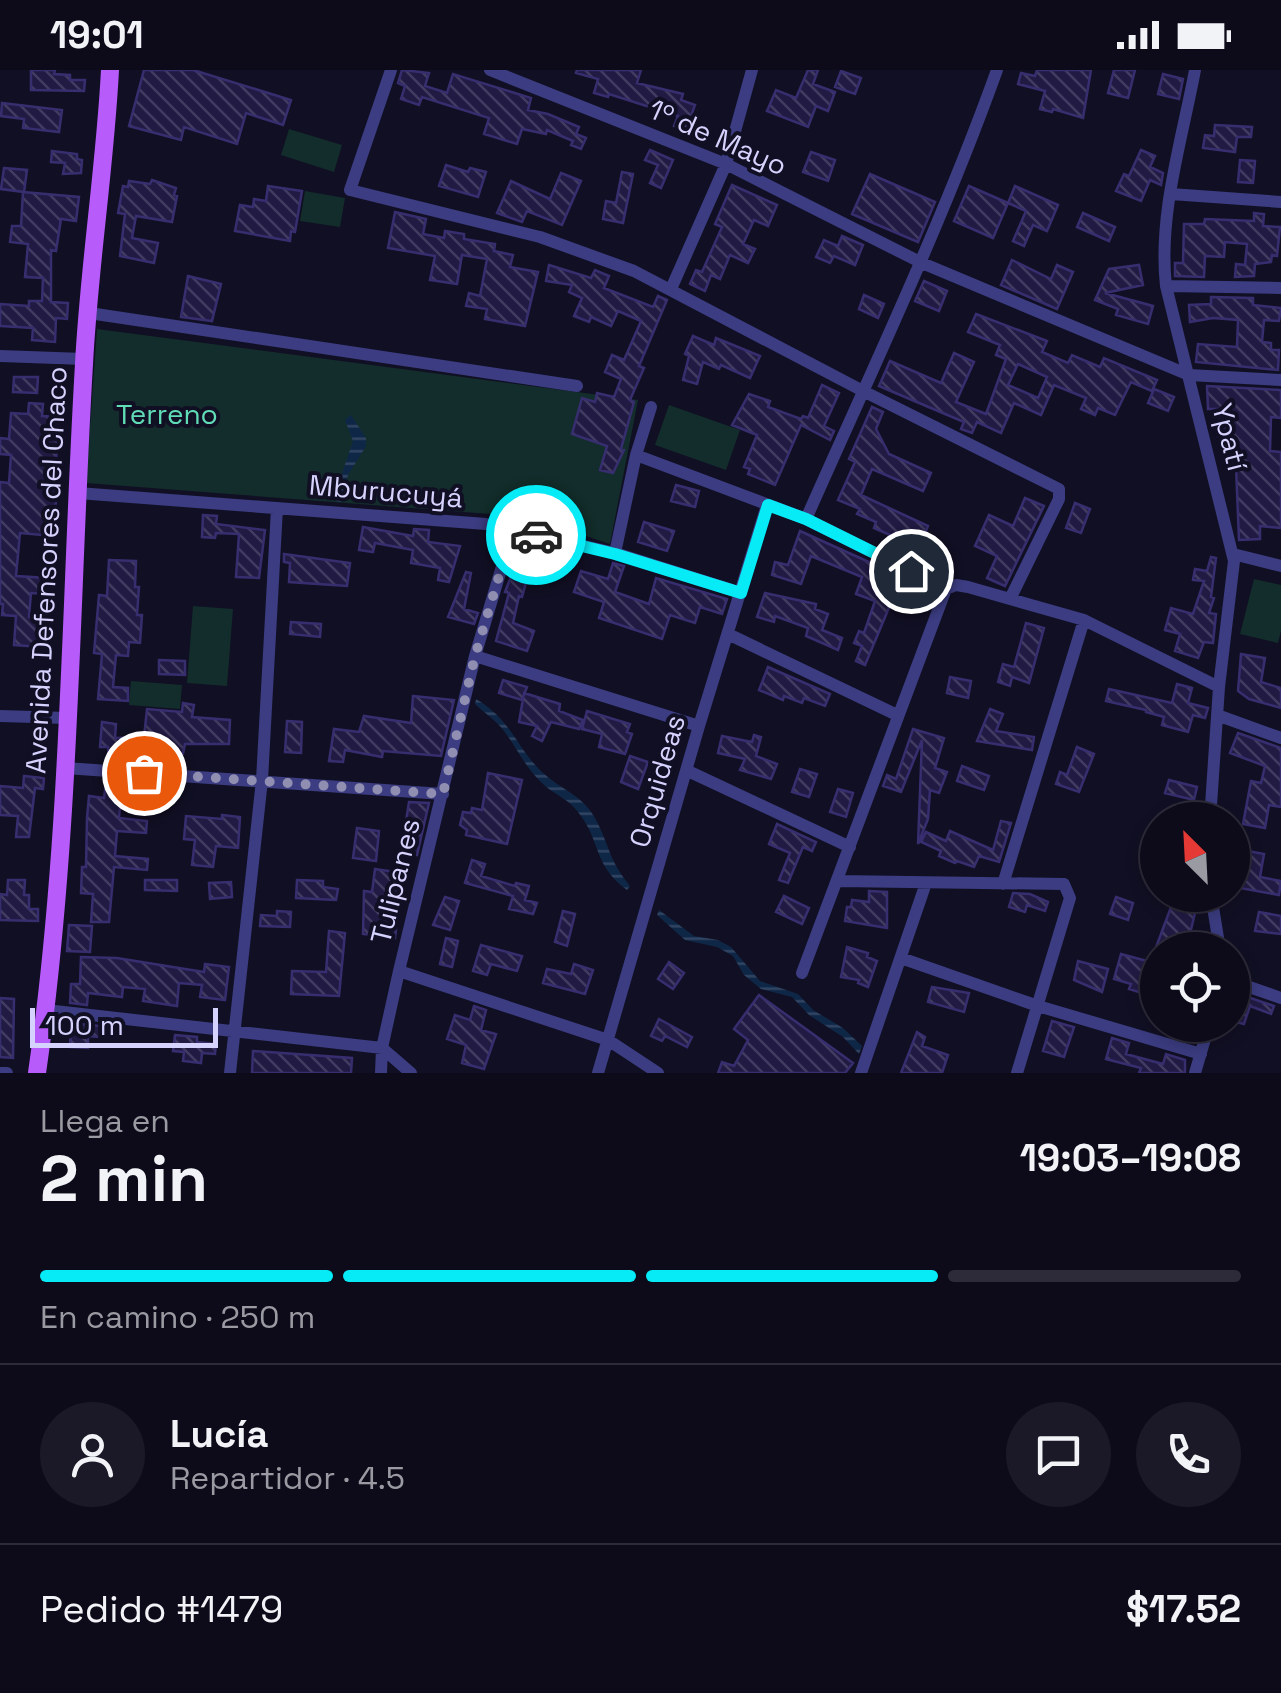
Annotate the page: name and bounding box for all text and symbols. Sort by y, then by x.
text: 19:01 [50,11,144,59]
street label: 1º de Mayo [643,91,793,183]
street label: Avenida Defensores del Chaco [17,365,75,775]
park label: Terreno [116,396,218,432]
street label: Ypatí [1204,400,1256,475]
street label: Mburucuyá [308,466,464,516]
courier [486,485,586,585]
icon: car [509,508,564,563]
pin [869,529,954,614]
icon: home [884,544,939,599]
street label: Orquideas [621,711,693,851]
pin [102,731,187,816]
icon: bag [117,746,172,801]
north arrow [1140,802,1250,912]
map controls [1140,802,1250,1042]
street label: Tulipanes [362,815,428,947]
button: locate [1140,932,1250,1042]
scale bar [30,1003,218,1048]
text: 100 m [45,1007,124,1043]
text: Llega en [40,1101,170,1141]
text: 19:03–19:08 [1020,1134,1241,1182]
text: 2 min [40,1137,208,1220]
text: En camino · 250 m [40,1297,315,1337]
button: person [40,1402,145,1507]
button: chat [1006,1402,1111,1507]
button: phone [1136,1402,1241,1507]
text: Lucía [170,1410,268,1458]
text: Repartidor · 4.5 [170,1458,405,1498]
text: Pedido #1479 [40,1585,283,1633]
text: $17.52 [1126,1585,1241,1633]

